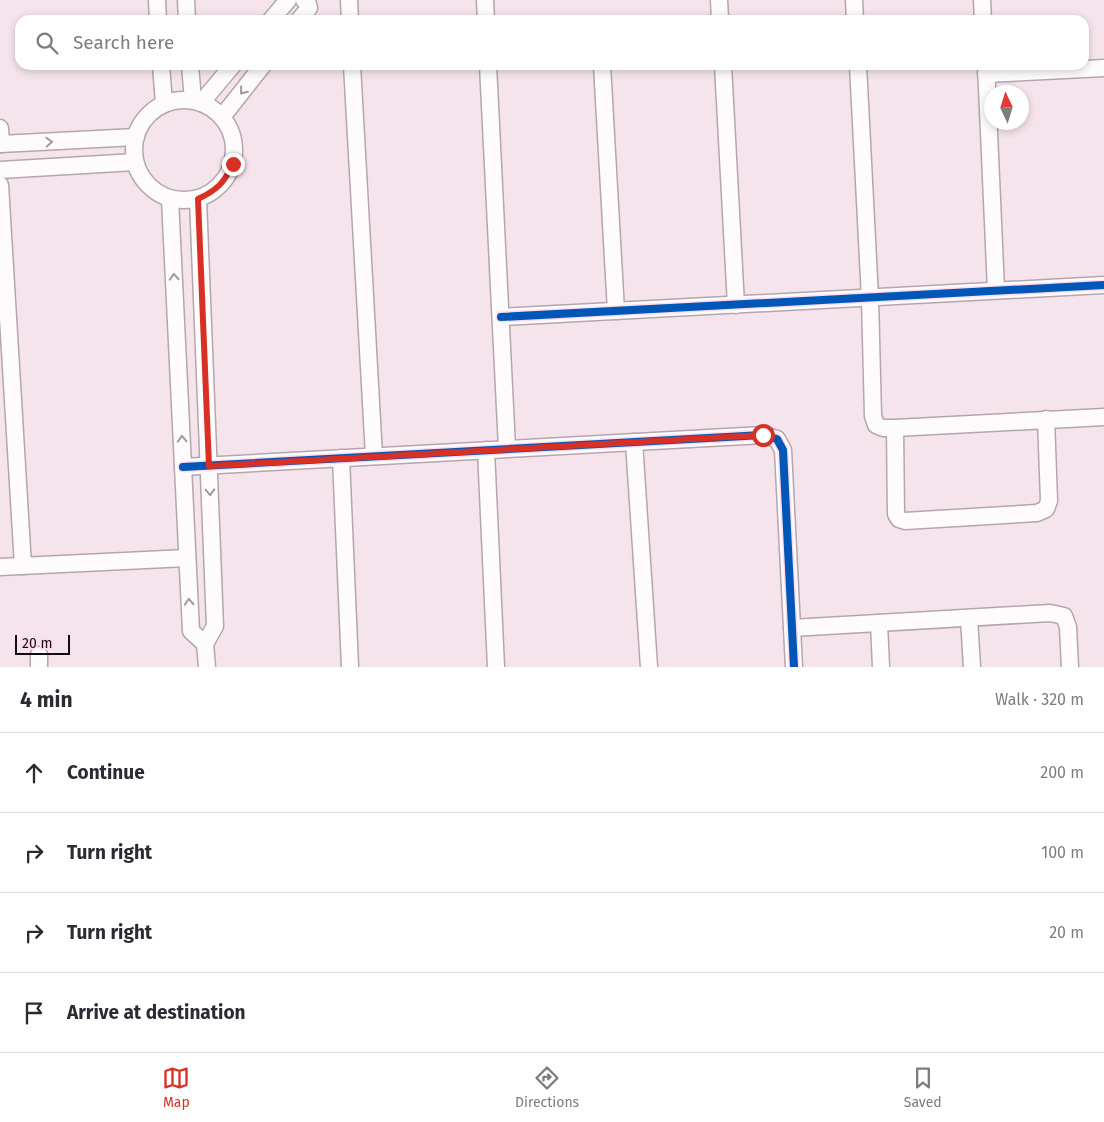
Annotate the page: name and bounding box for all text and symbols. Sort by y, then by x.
search box [15,15,1089,70]
icon: search [33,29,61,57]
text: Search here [73,31,174,54]
one-way arrow [240,85,248,94]
north arrow [984,85,1029,130]
one-way arrow [45,136,53,147]
route end [222,153,245,176]
one-way arrow [169,273,179,280]
route start [752,424,775,447]
one-way arrow [176,435,187,443]
one-way arrow [204,489,215,497]
one-way arrow [184,597,195,605]
scale bar [15,632,70,655]
text: 20 m [22,635,52,652]
text: 4 min [20,687,73,713]
text: Walk · 320 m [995,690,1084,709]
icon: ahead [20,759,48,787]
text: Continue [67,761,145,784]
text: 200 m [1040,763,1084,782]
icon: right [20,839,48,867]
text: Turn right [67,841,152,864]
text: 100 m [1041,843,1084,862]
icon: right [20,919,48,947]
text: Turn right [67,921,152,944]
text: 20 m [1049,923,1084,942]
icon: arrive [20,999,48,1027]
text: Arrive at destination [67,1001,246,1024]
tab: Map [162,1064,190,1111]
tab: Directions [515,1064,579,1111]
tab: Saved [904,1064,942,1111]

